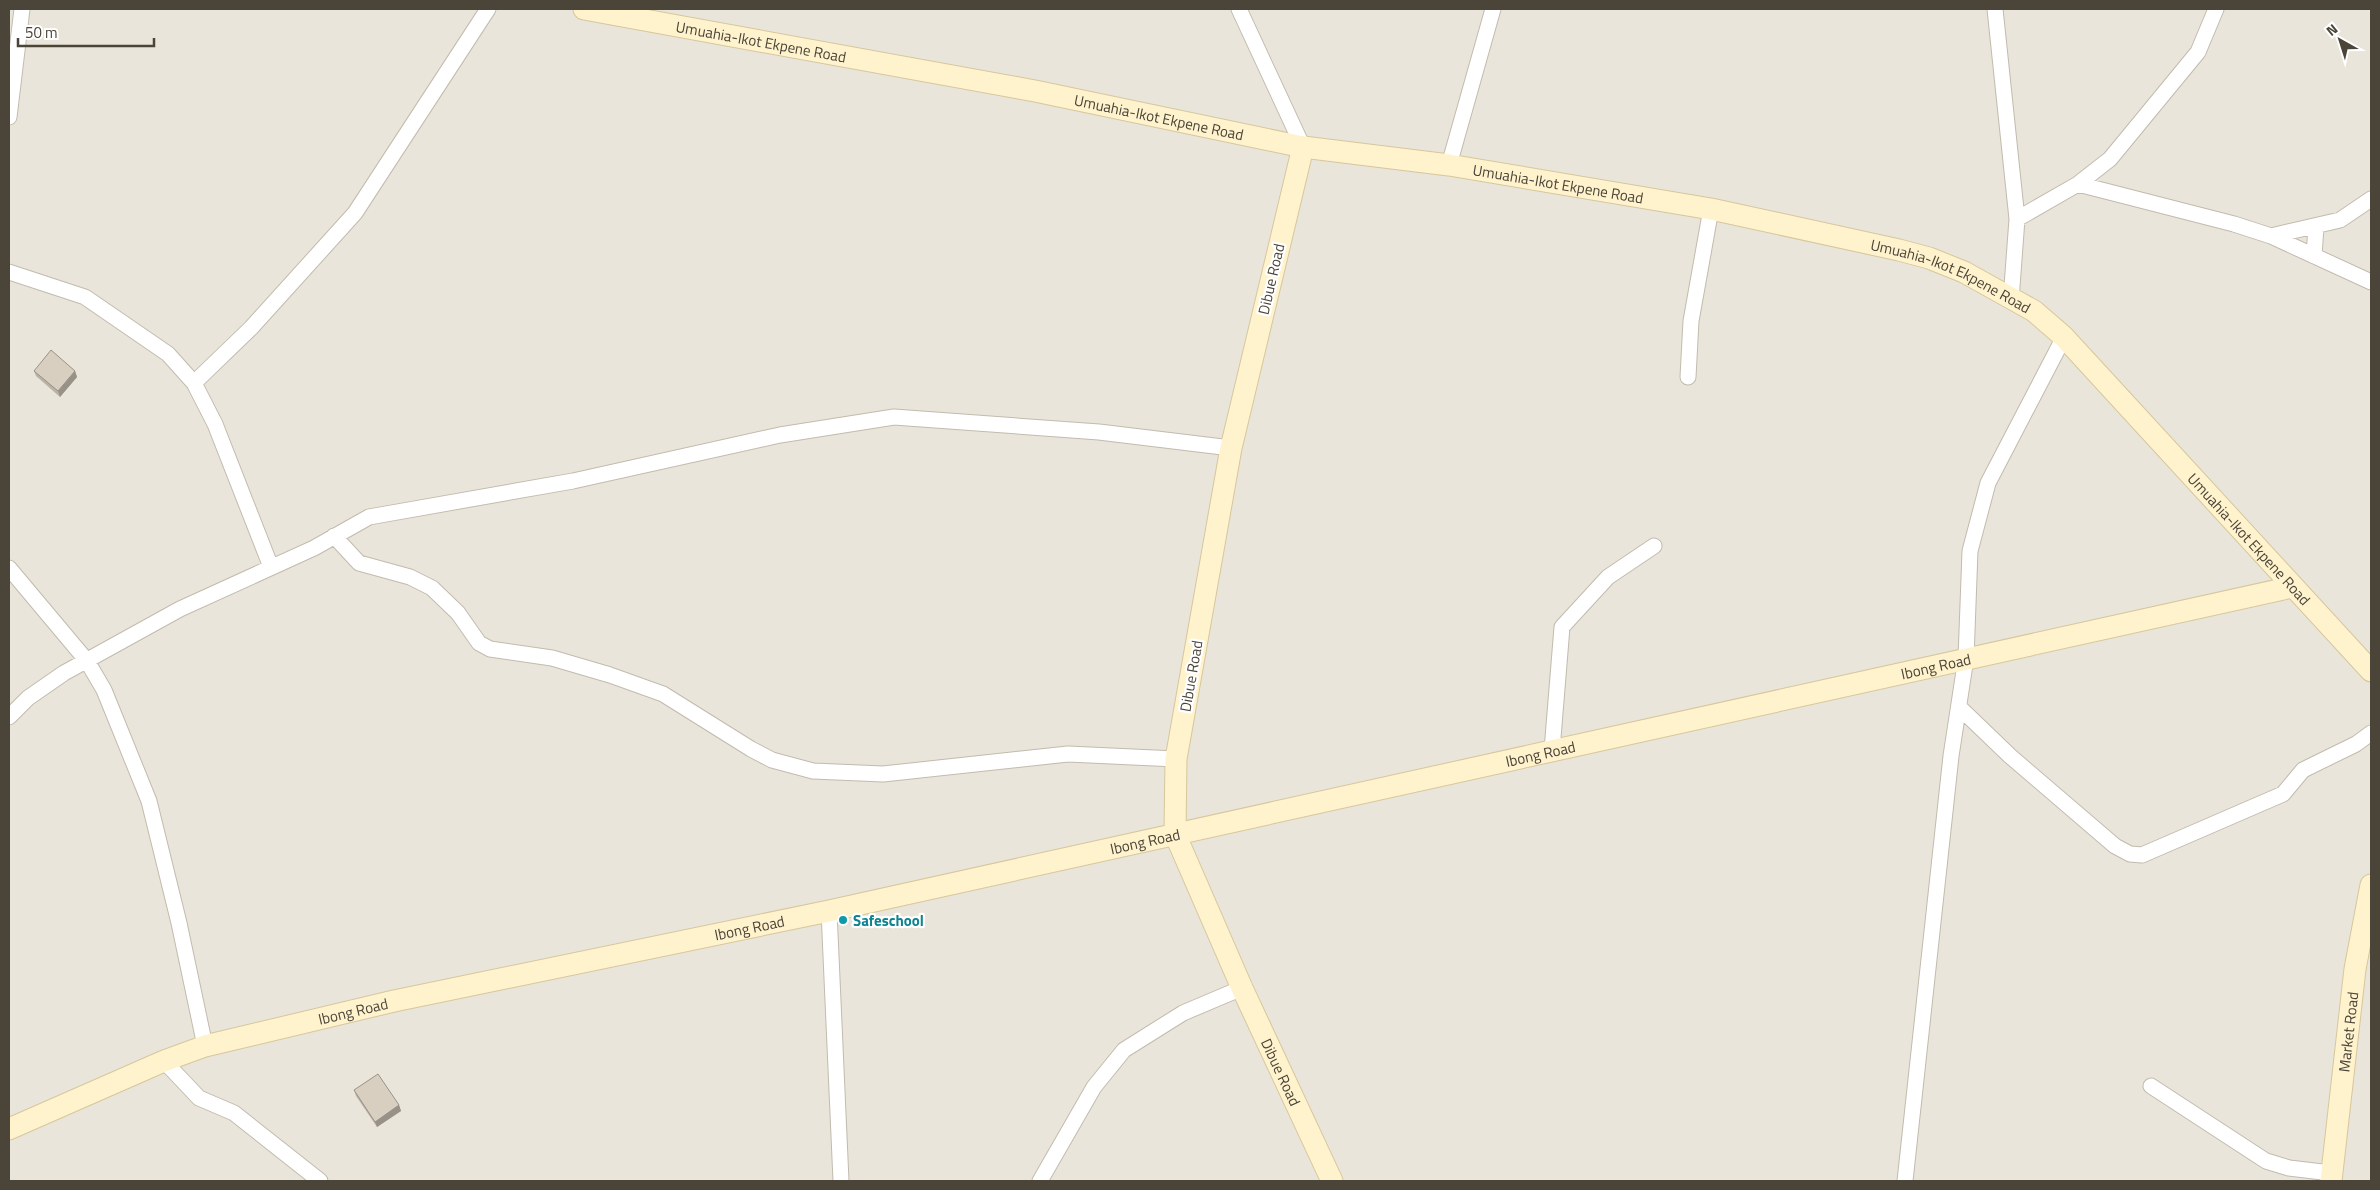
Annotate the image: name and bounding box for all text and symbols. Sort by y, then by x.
street label: Umuahia-Ikot Ekpene Road [674,14,848,68]
scale bar [18,15,154,47]
north arrow [2315,15,2365,65]
text: N [2321,18,2342,41]
text: 50 m [25,21,58,44]
street label: Umuahia-Ikot Ekpene Road [1072,88,1246,146]
street label: Umuahia-Ikot Ekpene Road [1471,158,1645,209]
street label: Umuahia-Ikot Ekpene Road [1868,233,2035,319]
street label: Dibue Road [1252,241,1290,317]
street label: Umuahia-Ikot Ekpene Road [2183,467,2316,610]
street label: Dibue Road [1173,638,1209,714]
street label: Ibong Road [1899,647,1973,685]
street label: Ibong Road [1503,735,1578,772]
street label: Ibong Road [1108,822,1182,860]
street label: Ibong Road [712,909,786,946]
place label: Safeschool [853,909,924,932]
marker: Safeschool [837,914,849,926]
street label: Market Road [2332,990,2364,1073]
street label: Ibong Road [316,991,390,1030]
street label: Dibue Road [1256,1034,1307,1110]

